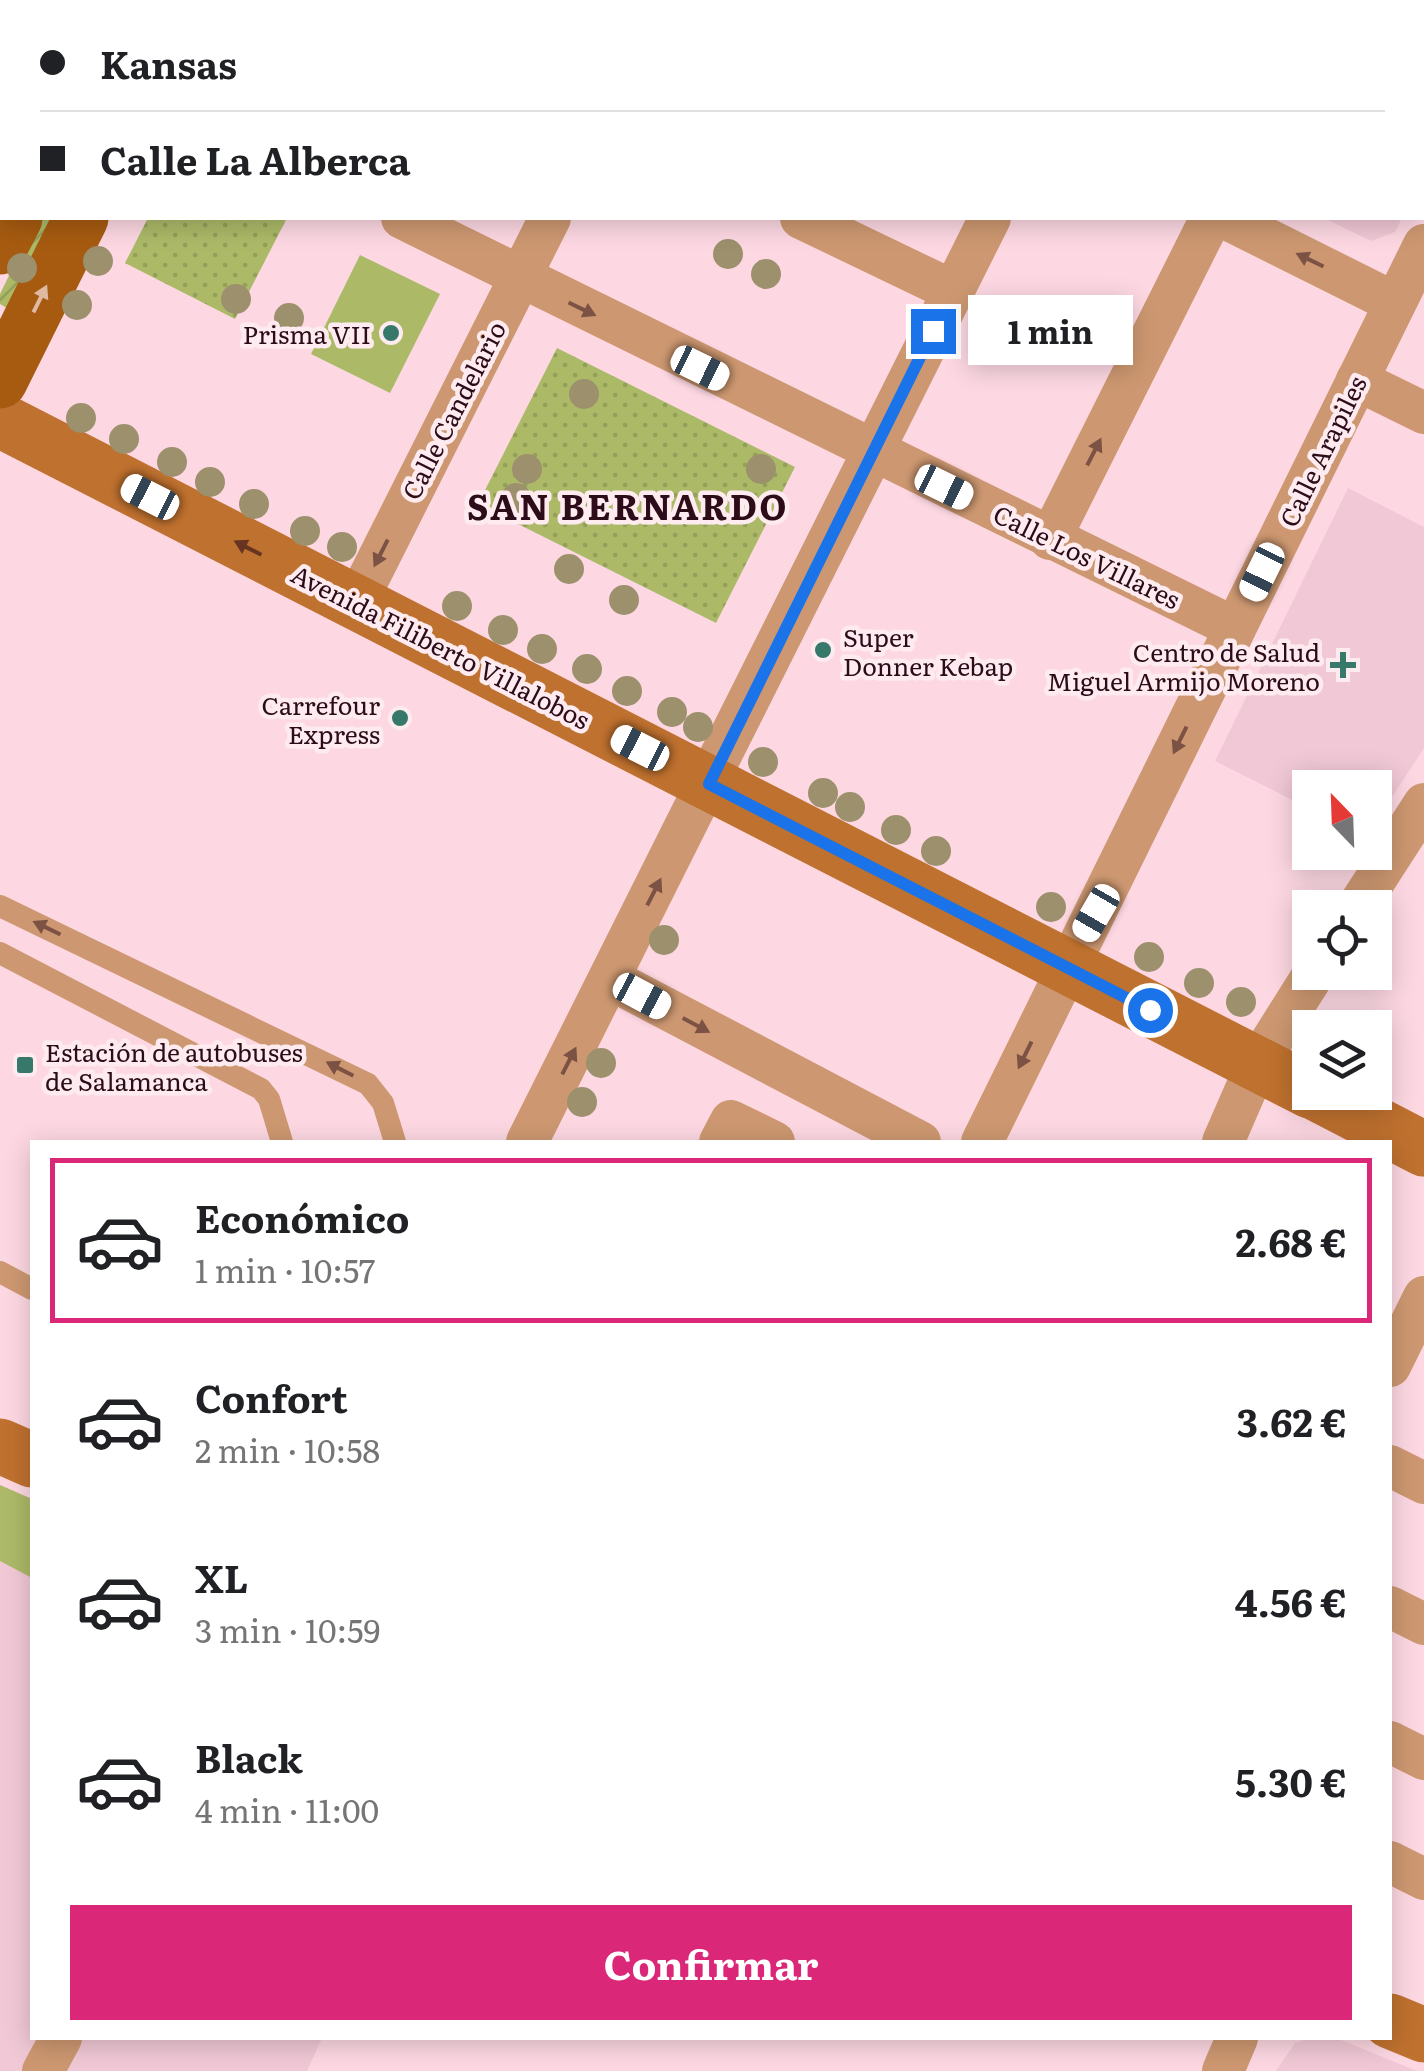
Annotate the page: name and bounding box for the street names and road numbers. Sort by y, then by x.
street label: Calle Candelario [392,314,514,506]
street label: Calle Arapiles [1269,369,1375,533]
street label: Calle Los Villares [987,495,1187,617]
street label: Avenida Filiberto Villalobos [285,555,597,737]

